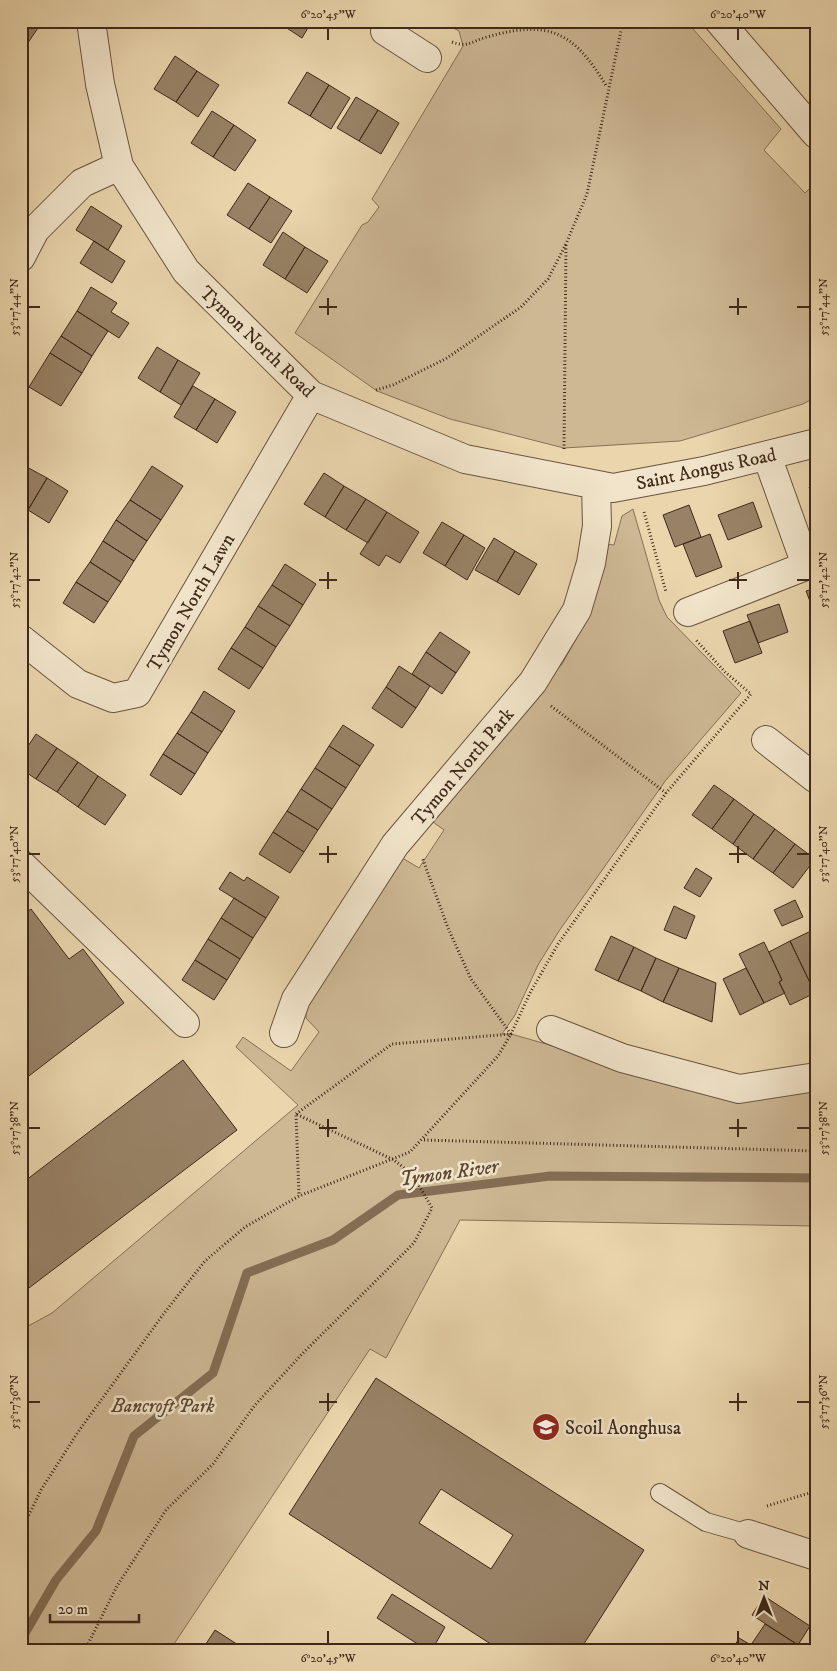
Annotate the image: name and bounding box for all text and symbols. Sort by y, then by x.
text: 6°20'45"W [300,7,357,22]
text: 6°20'40"W [710,7,767,22]
text: 53°17'44"N [7,278,22,336]
text: 53°17'44"N [816,278,831,336]
street label: Tymon North Road [195,281,320,403]
street label: Saint Aongus Road [634,443,779,496]
street label: Tymon North Lawn [143,530,240,676]
text: 53°17'42"N [7,552,22,608]
text: 53°17'42"N [816,552,831,608]
street label: Tymon North Park [407,703,520,831]
text: 53°17'40"N [7,825,22,883]
text: 53°17'40"N [816,825,831,883]
text: 53°17'38"N [7,1101,22,1155]
text: 53°17'38"N [816,1101,831,1155]
water label: Tymon River [398,1154,502,1193]
text: 53°17'36"N [7,1375,22,1429]
text: 53°17'36"N [816,1375,831,1429]
park label: Bancroft Park [111,1395,214,1418]
school or university icon: Scoil Aonghusa [531,1412,561,1442]
place label: Scoil Aonghusa [565,1417,681,1440]
north arrow [740,1574,790,1624]
text: N [758,1577,770,1595]
scale bar [50,1591,139,1623]
text: 20 m [58,1600,88,1619]
text: 6°20'45"W [300,1651,357,1666]
text: 6°20'40"W [710,1651,767,1666]

